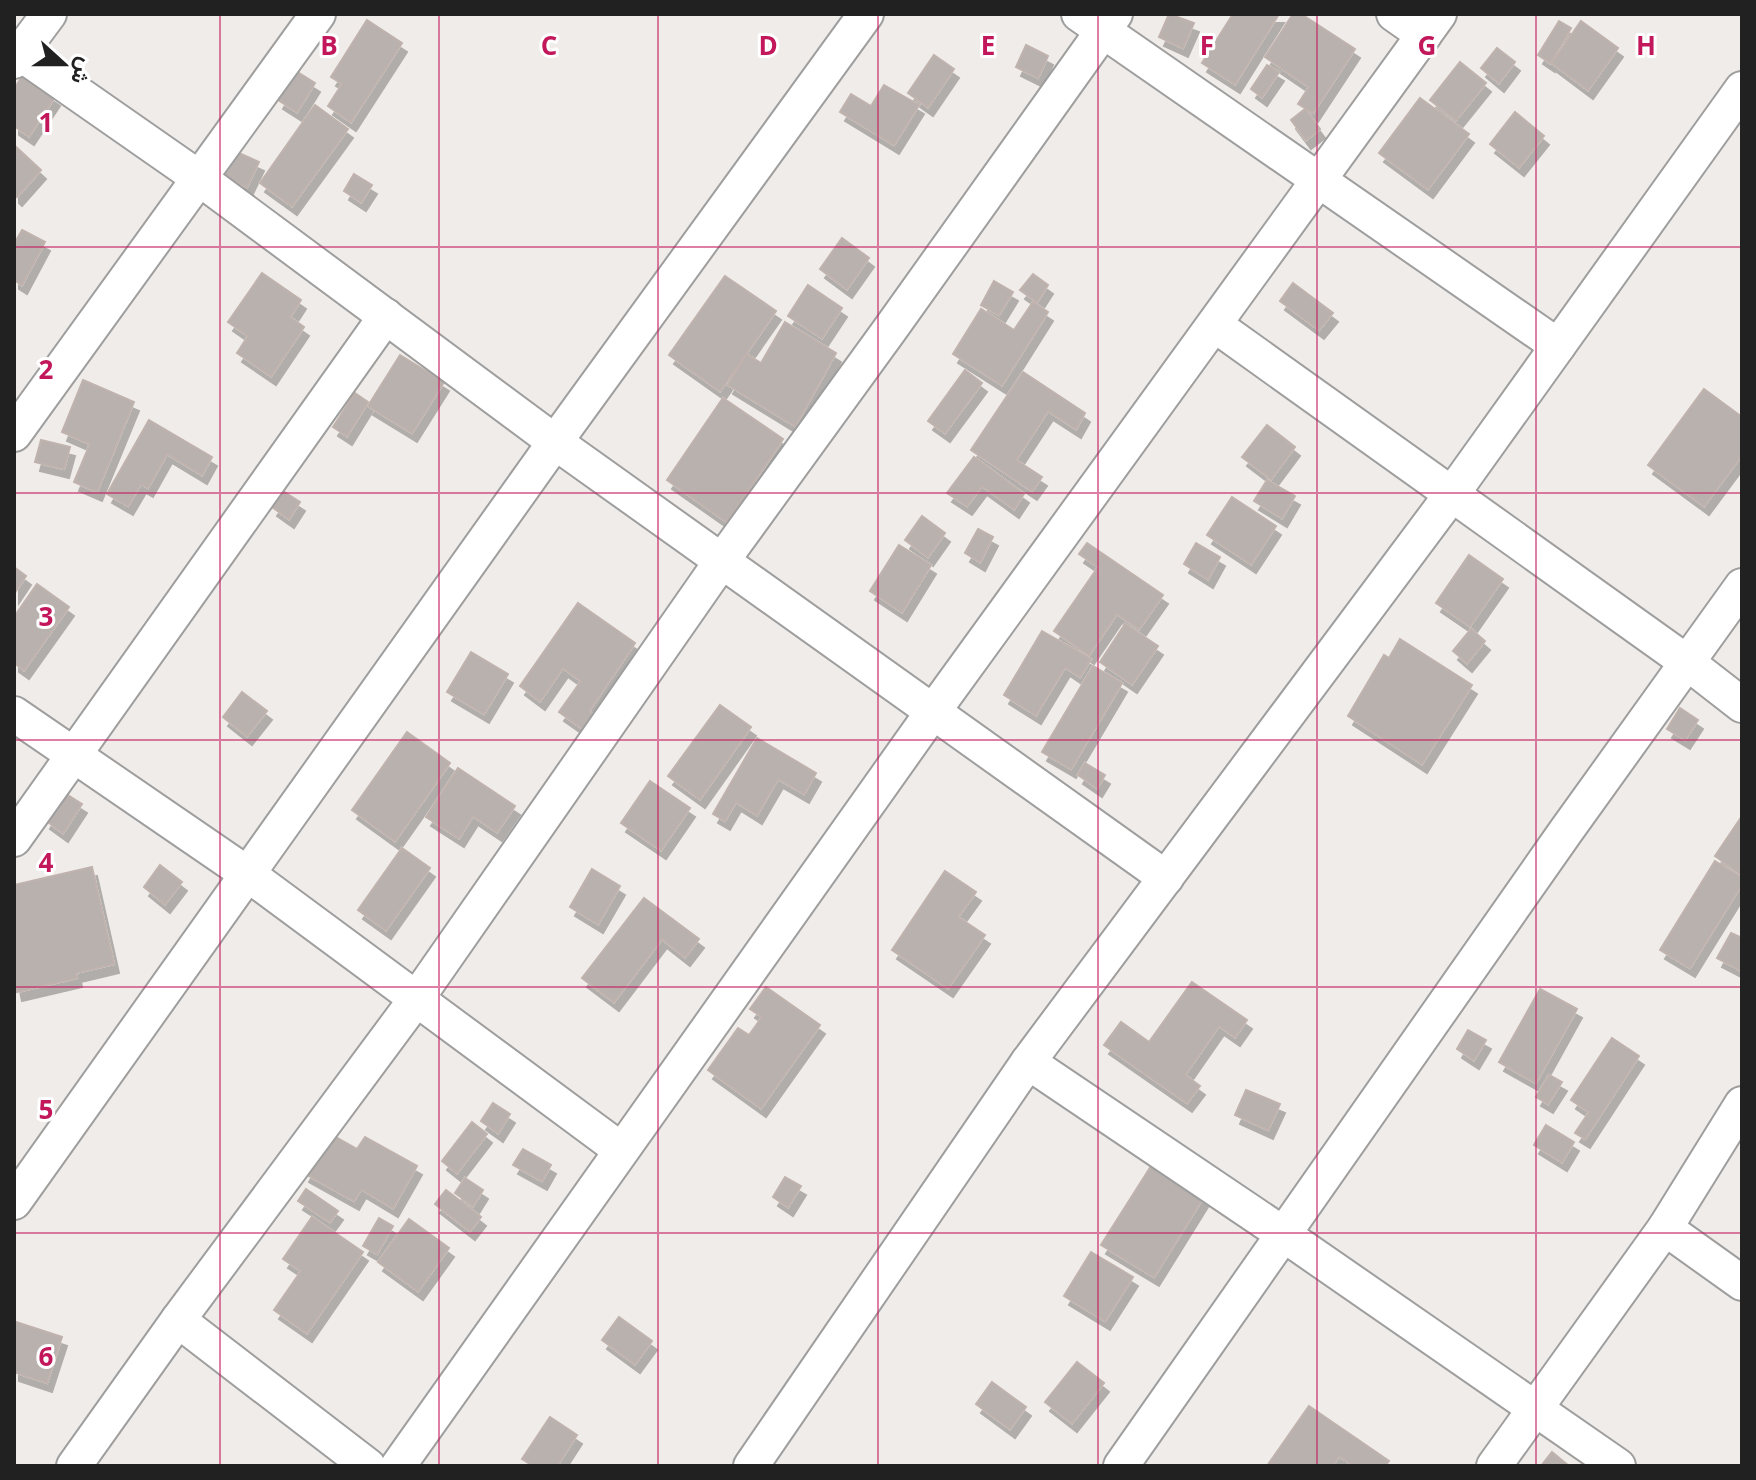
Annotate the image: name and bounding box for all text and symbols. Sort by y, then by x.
north arrow [24,24,104,104]
text: B [320,27,338,63]
text: C [541,27,557,63]
text: D [758,27,778,63]
text: E [981,27,995,63]
text: F [1200,27,1214,63]
text: G [1418,27,1436,63]
text: H [1636,27,1656,63]
text: ش [65,54,102,89]
text: 1 [39,104,53,140]
text: 2 [39,351,54,387]
text: 3 [39,598,53,634]
text: 4 [39,844,54,880]
text: 5 [39,1091,53,1127]
text: 6 [39,1338,54,1374]

